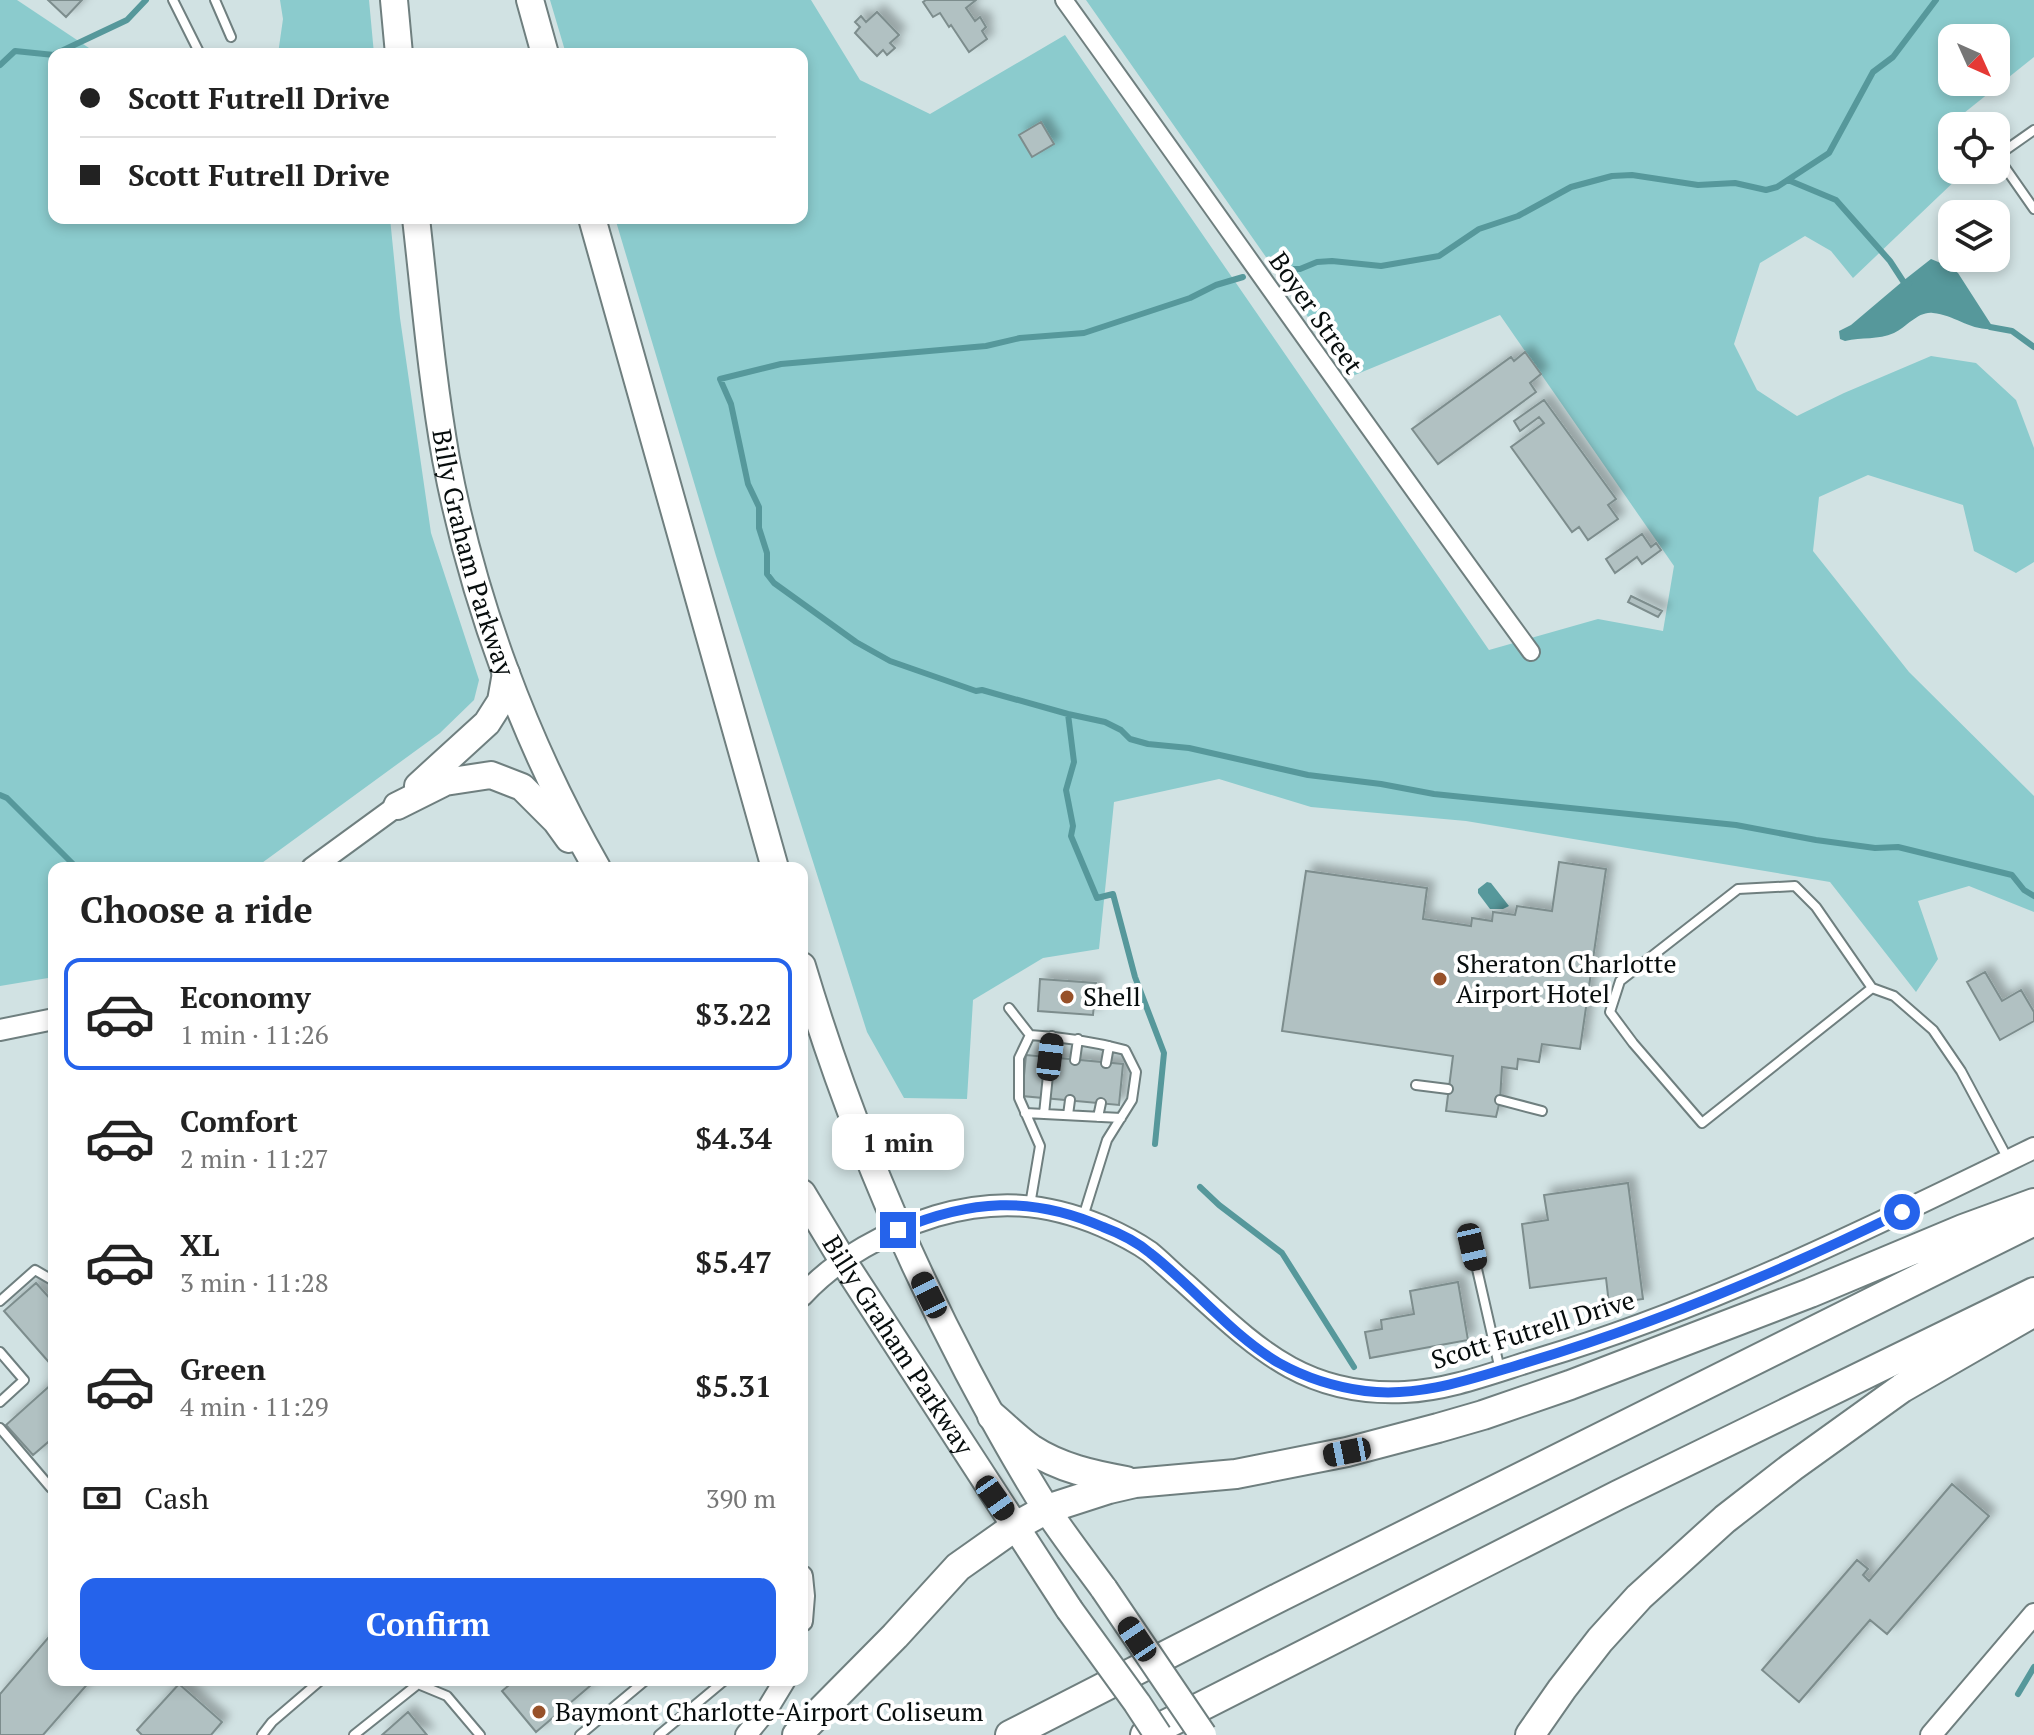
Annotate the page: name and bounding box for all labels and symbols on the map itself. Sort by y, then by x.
north arrow [1938,24,2010,96]
street label: Boyer Street [1262,245,1371,380]
street label: Billy Graham Parkway [425,427,524,681]
place label: Sheraton Charlotte Airport Hotel [1456,946,1677,1010]
marker: Sheraton Charlotte Airport Hotel [1431,970,1449,988]
place label: Shell [1083,979,1141,1013]
marker: Shell [1058,988,1076,1006]
car [1035,1032,1065,1082]
callout: 1 min [832,1114,964,1170]
route start [1884,1194,1920,1230]
route end [880,1212,916,1248]
car [1455,1221,1489,1273]
street label: Billy Graham Parkway [816,1229,983,1461]
car [908,1268,950,1322]
street label: Scott Futrell Drive [1427,1282,1639,1376]
car [1321,1436,1373,1468]
car [971,1471,1019,1525]
car [1114,1612,1160,1666]
place label: Baymont Charlotte-Airport Coliseum [555,1694,983,1728]
marker: Baymont Charlotte-Airport Coliseum [530,1703,548,1721]

